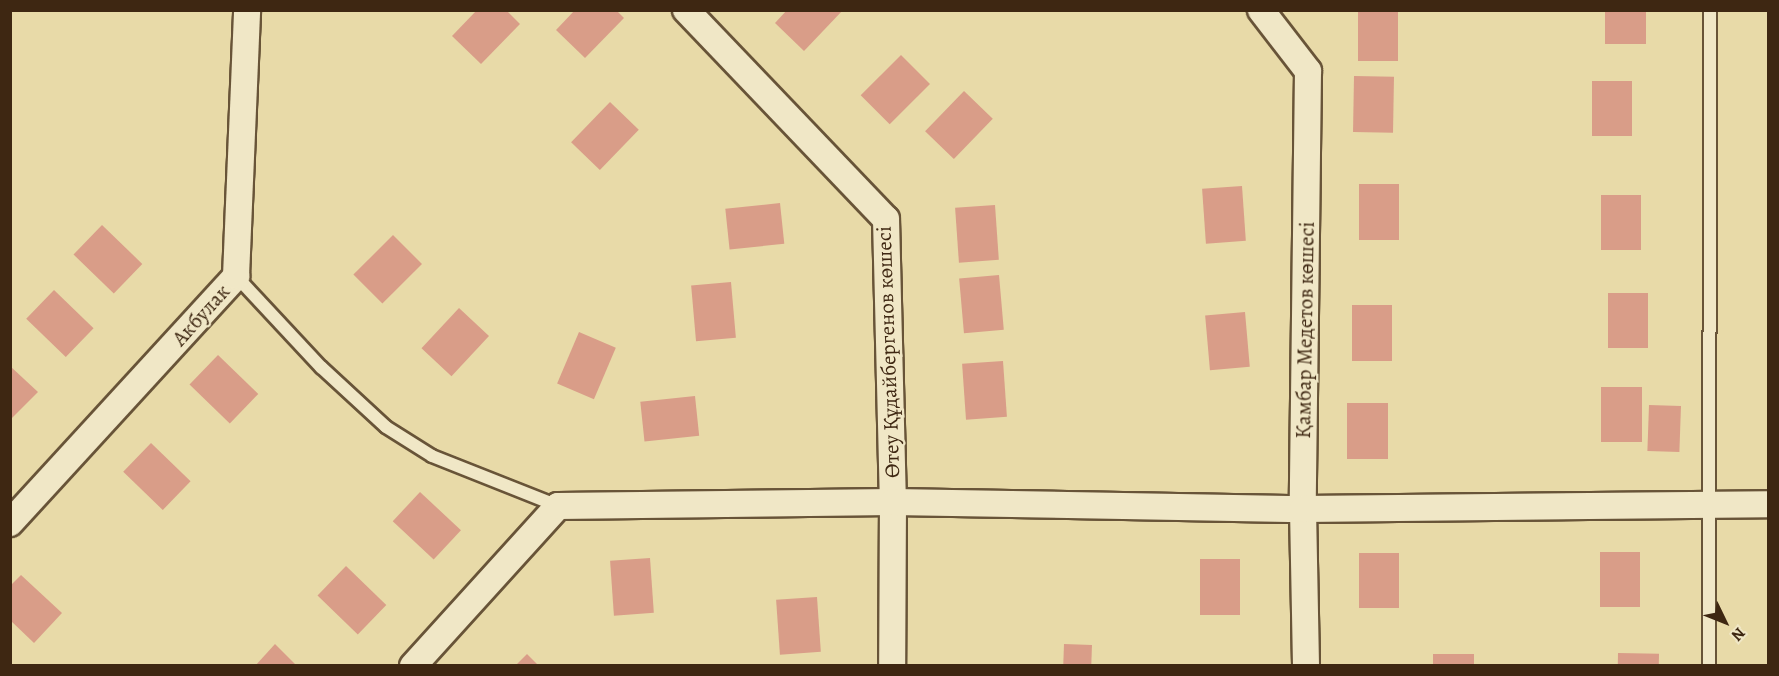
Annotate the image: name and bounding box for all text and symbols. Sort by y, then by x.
street label: Қамбар Медетов көшесі [1291,221,1319,439]
street label: Өтеу Құдайбергенов көшесі [871,226,905,478]
street label: Акбулак [167,279,235,351]
north arrow [1695,592,1755,652]
text: N [1726,623,1750,646]

